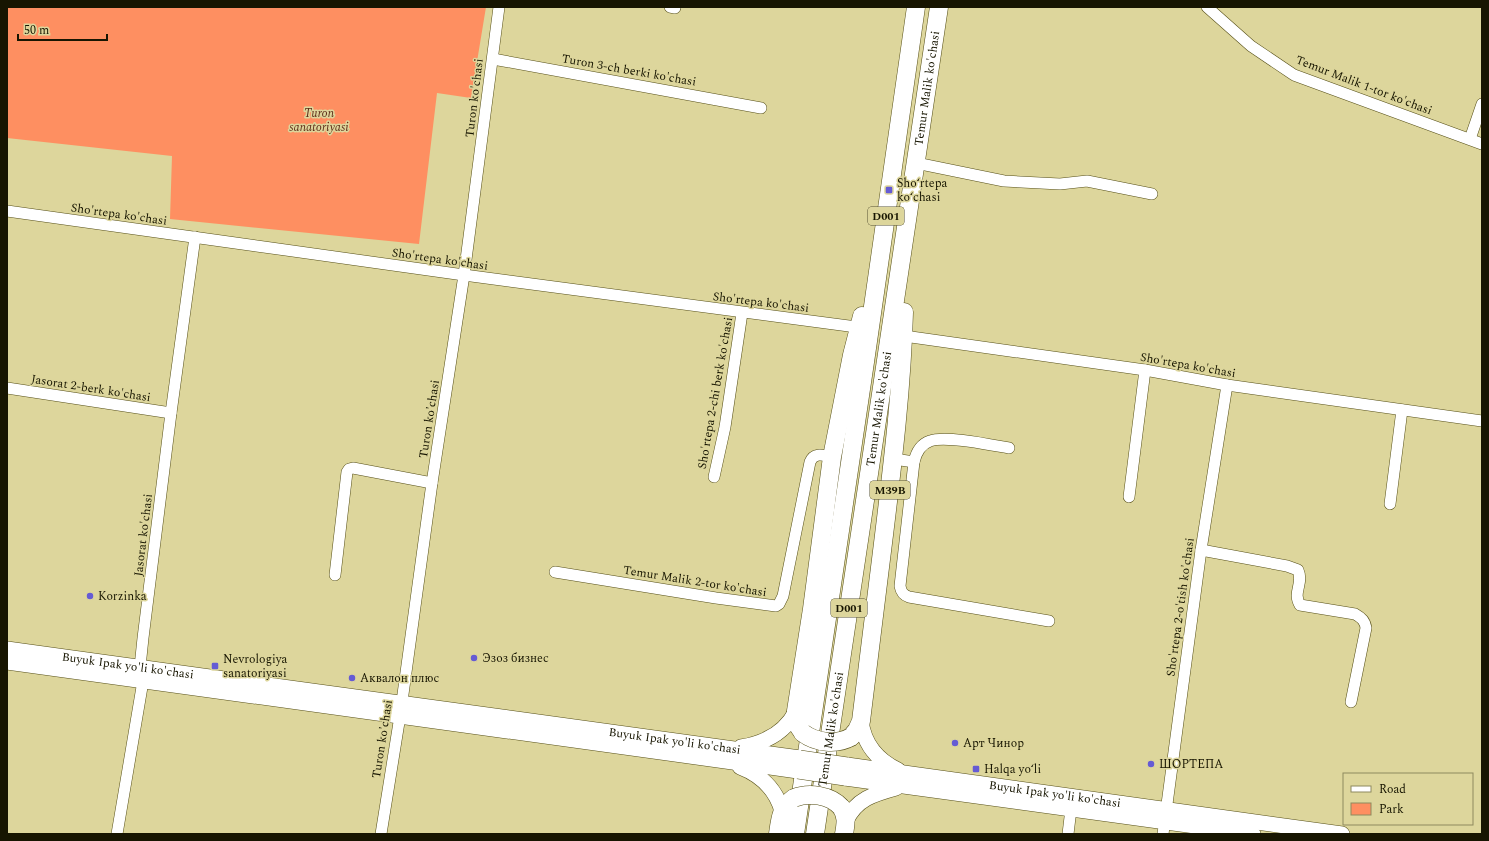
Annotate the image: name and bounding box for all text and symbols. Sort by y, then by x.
scale bar [18,16,107,42]
text: 50 m [24,21,49,40]
street label: Temur Malik ko'chasi [909,29,945,147]
street label: Turon 3-ch berki ko'chasi [560,49,698,92]
street label: Temur Malik 1-tor ko'chasi [1293,51,1435,120]
street label: Turon ko'chasi [460,57,489,139]
park label: Turon sanatoriyasi [289,104,349,137]
place label: Shoʻrtepa koʻchasi [897,174,948,207]
marker: Shoʻrtepa koʻchasi [884,185,894,195]
street label: Sho'rtepa ko'chasi [70,198,168,231]
road number: D001 [868,207,904,225]
street label: Sho'rtepa ko'chasi [391,243,489,276]
street label: Sho'rtepa ko'chasi [712,287,810,318]
street label: Sho'rtepa 2-chi berk ko'chasi [693,315,738,471]
street label: Sho'rtepa ko'chasi [1139,348,1237,383]
street label: Temur Malik ko'chasi [861,350,897,468]
street label: Jasorat 2-berk ko'chasi [30,370,152,407]
street label: Turon ko'chasi [414,378,445,460]
road number: M39B [870,481,910,499]
street label: Jasorat ko'chasi [129,492,158,578]
street label: Sho'rtepa 2-o'tish ko'chasi [1161,536,1200,678]
street label: Temur Malik 2-tor ko'chasi [622,561,768,602]
place label: Korzinka [98,587,147,606]
marker: Korzinka [85,591,95,601]
road number: D001 [831,599,867,617]
street label: Buyuk Ipak yo'li ko'chasi [61,648,195,685]
place label: Эзоз бизнес [482,649,549,668]
place label: Nevrologiya sanatoriyasi [223,650,287,683]
marker: Эзоз бизнес [469,653,479,663]
marker: Nevrologiya sanatoriyasi [210,661,220,671]
place label: Аквалон плюс [360,669,439,688]
street label: Temur Malik ko'chasi [813,670,849,788]
marker: Аквалон плюс [347,673,357,683]
street label: Turon ko'chasi [367,698,398,780]
street label: Buyuk Ipak yo'li ko'chasi [607,723,742,760]
place label: Арт Чинор [963,734,1024,753]
marker: Арт Чинор [950,738,960,748]
place label: ШОРТЕПА [1159,755,1223,774]
marker: ШОРТЕПА [1146,759,1156,769]
place label: Halqa yoʻli [984,760,1041,779]
marker: Halqa yoʻli [971,764,981,774]
legend [1343,773,1473,825]
street label: Buyuk Ipak yo'li ko'chasi [988,776,1122,813]
text: Road [1379,780,1406,799]
text: Park [1379,800,1404,819]

